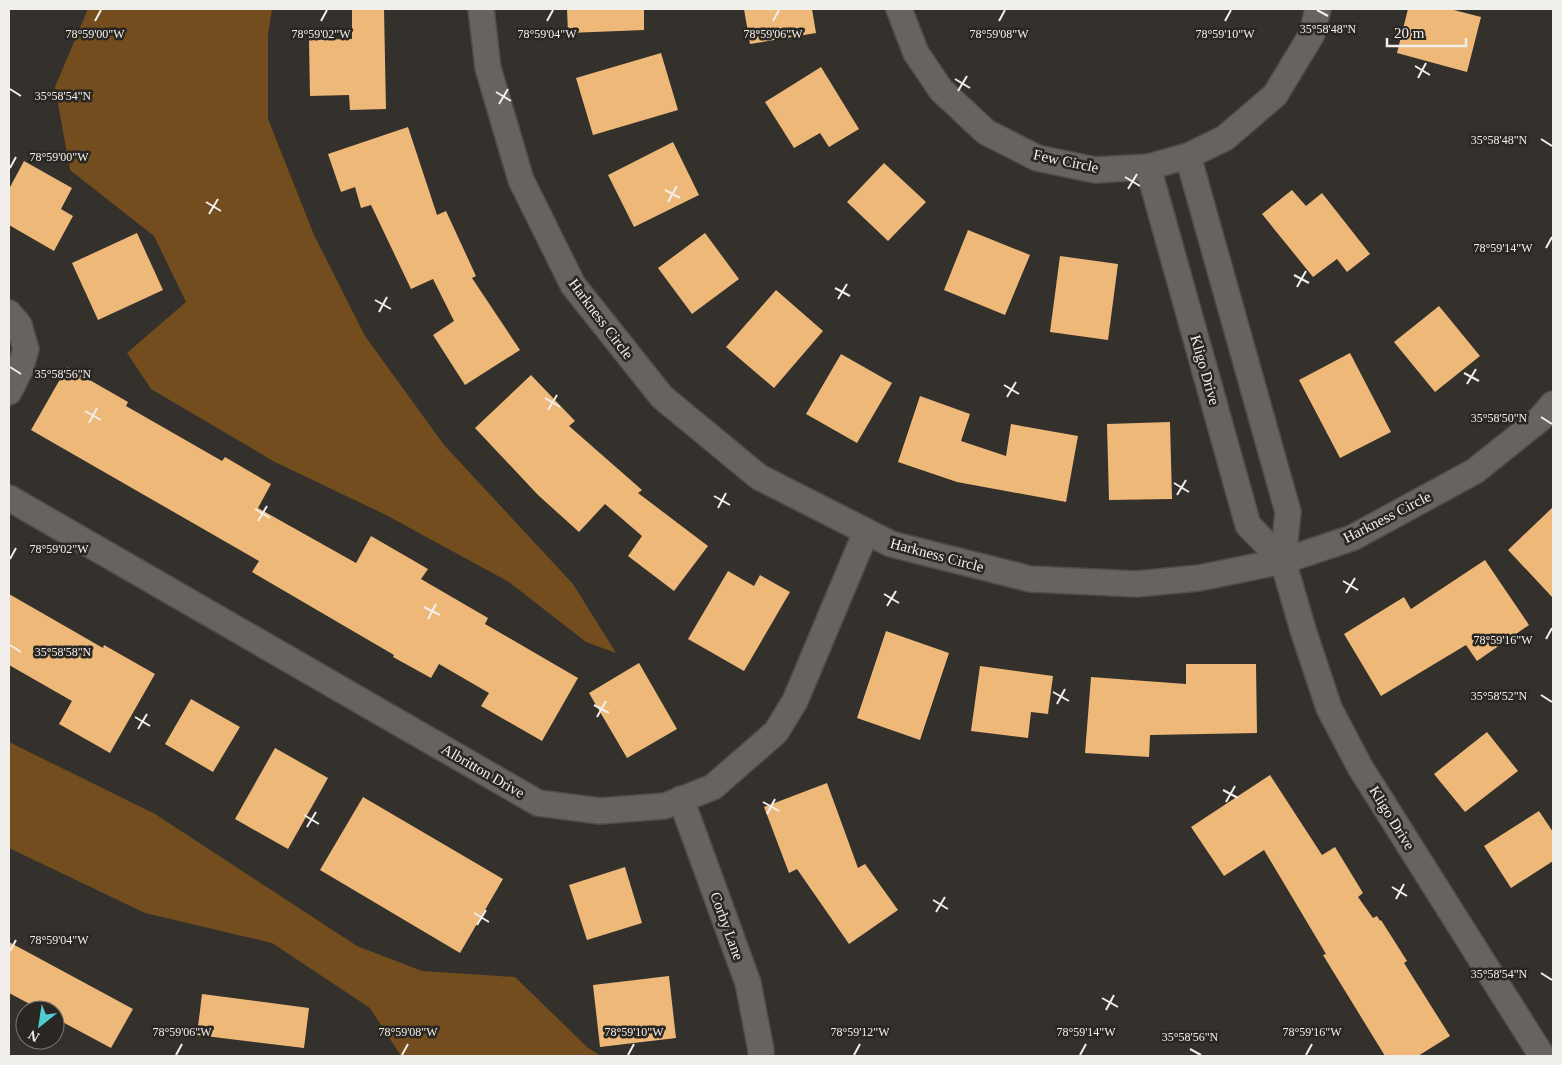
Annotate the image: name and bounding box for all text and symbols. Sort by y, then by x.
scale bar [1387,15,1466,47]
text: 35°58'48"N [1300,22,1357,36]
text: 20 m [1394,25,1425,41]
text: 78°59'00"W [65,27,125,41]
text: 78°59'02"W [291,27,351,41]
text: 78°59'04"W [517,27,577,41]
text: 78°59'06"W [743,27,803,41]
text: 78°59'08"W [969,27,1029,41]
text: 78°59'10"W [1195,27,1255,41]
text: 35°58'54"N [35,89,92,103]
text: 35°58'48"N [1471,133,1528,147]
street label: Few Circle [1032,146,1100,176]
text: 78°59'00"W [29,150,89,164]
text: 78°59'14"W [1473,241,1533,255]
street label: Harkness Circle [566,276,637,363]
street label: Kligo Drive [1187,333,1223,407]
text: 35°58'56"N [35,367,92,381]
text: 35°58'50"N [1471,411,1528,425]
street label: Harkness Circle [1341,488,1434,546]
street label: Harkness Circle [888,535,986,575]
text: 78°59'02"W [29,542,89,556]
text: 78°59'16"W [1473,633,1533,647]
text: 35°58'58"N [35,645,92,659]
text: 35°58'52"N [1471,689,1528,703]
street label: Albritton Drive [439,741,528,801]
street label: Kligo Drive [1366,783,1418,853]
street label: Corby Lane [707,890,747,963]
text: 78°59'04"W [29,933,89,947]
text: 35°58'54"N [1471,967,1528,981]
north arrow [15,1000,65,1050]
text: 78°59'06"W [152,1025,212,1039]
text: 78°59'08"W [378,1025,438,1039]
text: 78°59'10"W [604,1025,664,1039]
text: 78°59'12"W [830,1025,890,1039]
text: 78°59'14"W [1056,1025,1116,1039]
text: 78°59'16"W [1282,1025,1342,1039]
text: N [26,1027,42,1045]
text: 35°58'56"N [1162,1030,1219,1044]

